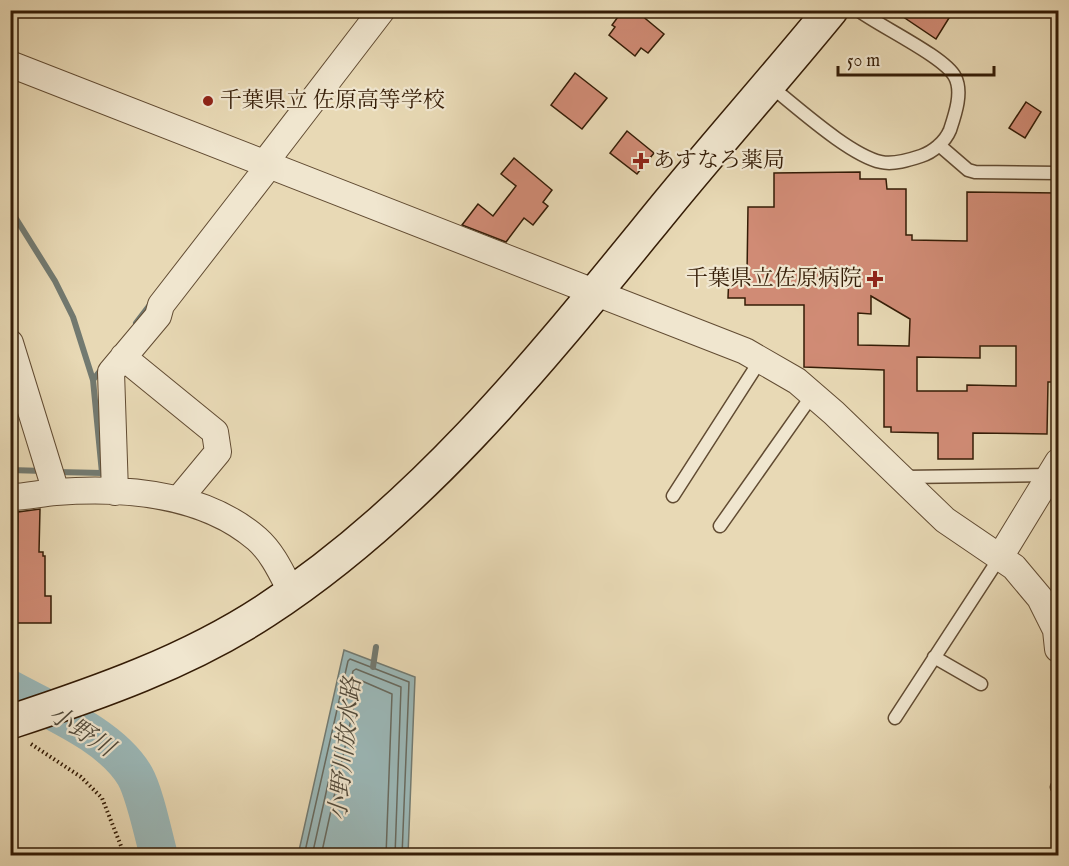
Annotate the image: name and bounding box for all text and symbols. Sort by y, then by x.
scale bar [838,39,994,77]
text: 50 m [847,50,880,73]
place label: 千葉県立 佐原高等学校 [220,87,445,115]
marker: 千葉県立 佐原高等学校 [201,94,215,108]
place label: あすなろ薬局 [653,147,785,175]
marker: あすなろ薬局 [634,154,648,168]
place label: 千葉県立佐原病院 [686,265,862,293]
marker: 千葉県立佐原病院 [866,270,884,288]
water label: 小野川放水路 [323,674,369,822]
water label: 小野川 [42,699,122,766]

